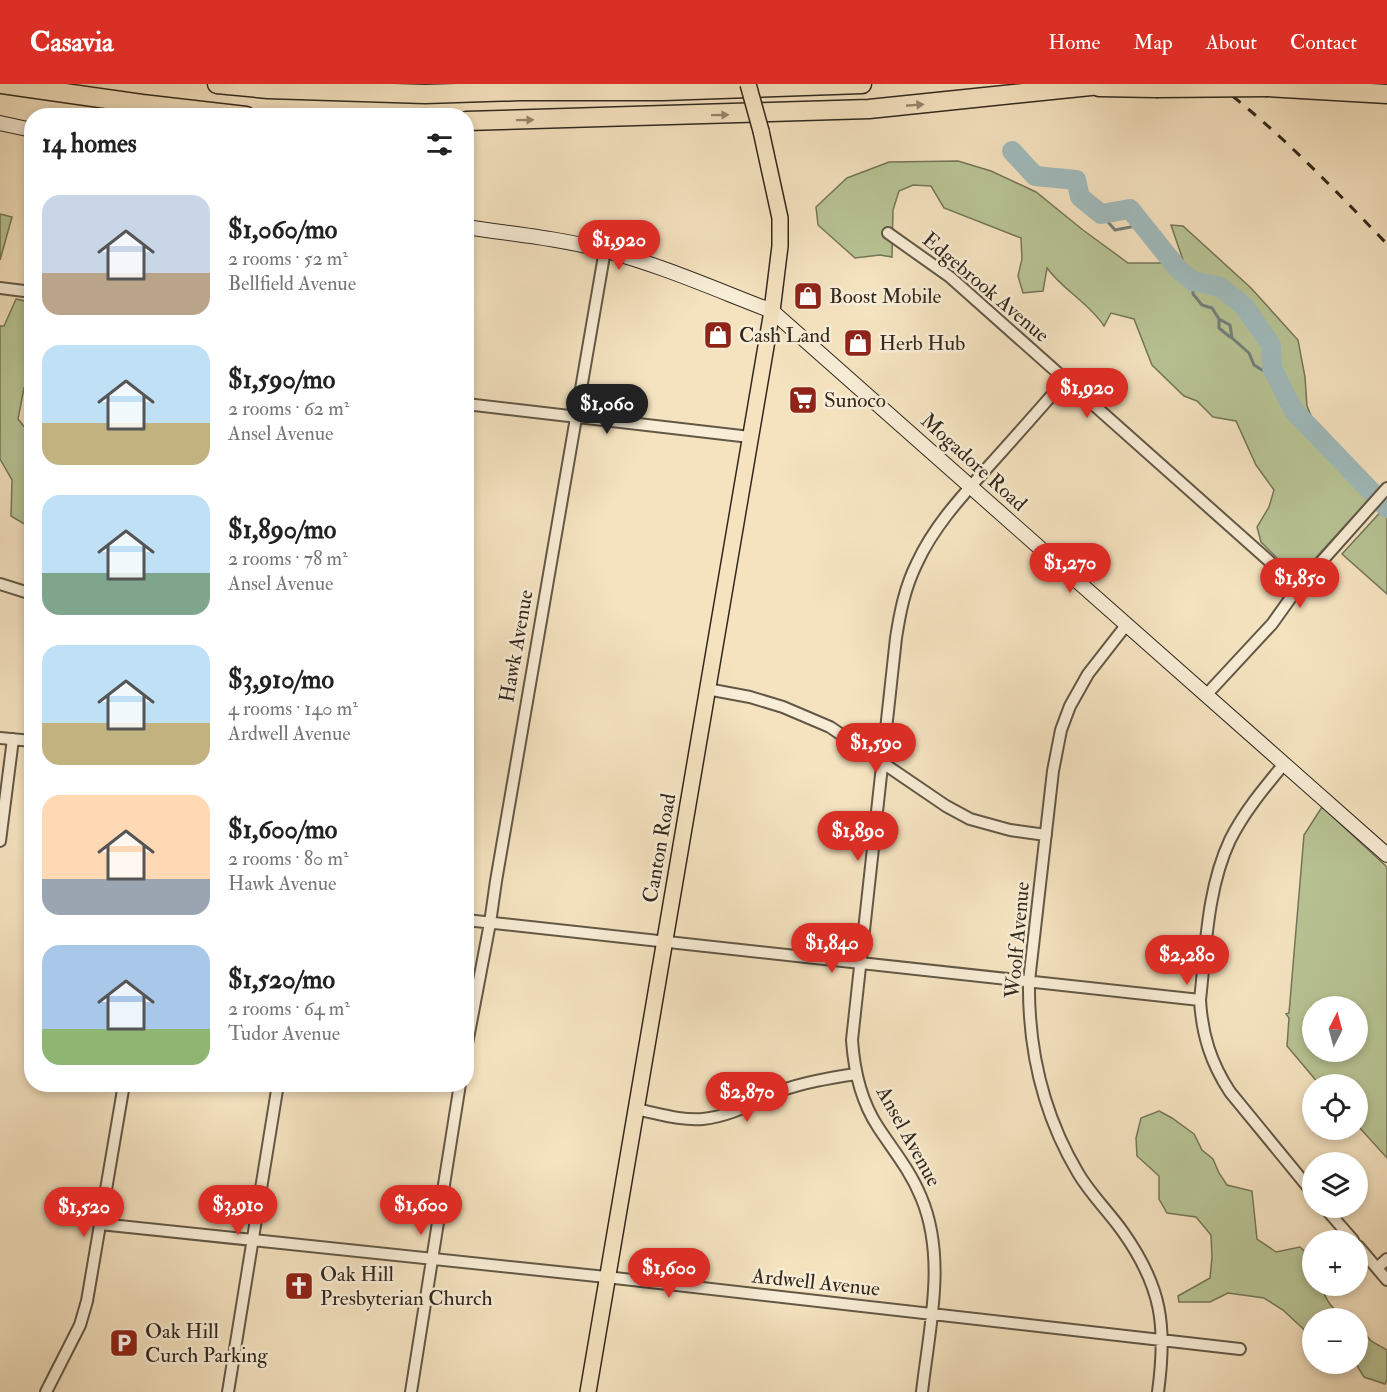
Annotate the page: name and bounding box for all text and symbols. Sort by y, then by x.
text: Casavia [30,25,114,60]
text: Home [1048,29,1100,56]
text: Map [1133,29,1173,56]
text: About [1206,29,1257,56]
text: Contact [1290,29,1357,56]
one-way arrow [905,100,924,110]
one-way arrow [710,110,729,120]
one-way arrow [515,115,534,125]
text: 14 homes [42,128,137,160]
icon: filters [423,128,456,161]
text: $1,060/mo [228,214,337,246]
icon: home [90,219,162,291]
pin: $1,920 [570,220,668,271]
street label: Edgebrook Avenue [916,226,1055,349]
text: $1,920 [592,227,646,252]
text: 2 rooms · 52 m² [228,246,348,271]
text: Bellfield Avenue [228,271,356,296]
shop icon: Boost Mobile [792,280,824,312]
place label: Boost Mobile [829,283,942,310]
shop icon: Cash Land [702,319,734,351]
place label: Cash Land [739,322,831,349]
shop icon: Herb Hub [842,327,874,359]
place label: Herb Hub [879,330,965,357]
text: $1,590/mo [228,364,335,396]
pin: $1,920 [1038,368,1136,419]
icon: home [90,369,162,441]
text: $1,920 [1060,375,1114,400]
pin: $1,060 [558,384,656,435]
supermarket icon: Sunoco [787,384,819,416]
place label: Sunoco [824,387,886,414]
text: $1,060 [580,391,634,416]
text: 2 rooms · 62 m² [228,396,349,421]
street label: Mogadore Road [915,407,1033,518]
text: Ansel Avenue [228,421,333,446]
text: $1,890/mo [228,514,336,546]
icon: home [90,519,162,591]
pin: $1,270 [1021,543,1119,594]
text: 2 rooms · 78 m² [228,546,348,571]
text: $1,270 [1044,550,1096,575]
pin: $1,850 [1251,558,1349,609]
text: $1,850 [1274,565,1326,590]
text: Ansel Avenue [228,571,333,596]
street label: Hawk Avenue [493,587,540,704]
text: $3,910/mo [228,664,334,696]
icon: home [90,669,162,741]
text: 4 rooms · 140 m² [228,696,358,721]
text: Ardwell Avenue [228,721,351,746]
pin: $1,590 [827,723,925,774]
text: $1,590 [850,730,902,755]
street label: Canton Road [637,791,683,905]
pin: $1,890 [809,811,907,862]
text: $1,600/mo [228,814,337,846]
text: $1,890 [831,818,885,843]
icon: home [90,819,162,891]
text: 2 rooms · 80 m² [228,846,349,871]
text: Hawk Avenue [228,871,336,896]
street label: Woolf Avenue [999,880,1036,1001]
pin: $1,840 [783,923,881,974]
text: $1,840 [805,930,859,955]
pin: $2,280 [1138,935,1236,986]
text: $2,280 [1159,942,1215,967]
text: $1,520/mo [228,964,335,996]
icon: home [90,969,162,1041]
text: 2 rooms · 64 m² [228,996,350,1021]
north arrow [1302,996,1368,1062]
map controls [1302,996,1368,1374]
text: Tudor Avenue [228,1021,340,1046]
pin: $2,870 [698,1072,796,1123]
button: locate [1302,1074,1368,1140]
text: $2,870 [720,1079,774,1104]
street label: Ansel Avenue [869,1080,947,1191]
button: layers [1302,1152,1368,1218]
pin: $3,910 [189,1185,287,1236]
pin: $1,600 [372,1185,470,1236]
pin: $1,520 [35,1187,133,1238]
text: $3,910 [212,1192,264,1217]
text: $1,600 [394,1192,448,1217]
text: $1,520 [58,1194,110,1219]
button: + [1302,1230,1368,1296]
pin: $1,600 [620,1248,718,1299]
text: $1,600 [642,1255,696,1280]
place label: Oak Hill Presbyterian Church [320,1261,492,1312]
street label: Ardwell Avenue [749,1262,882,1303]
church icon: Oak Hill Presbyterian Church [283,1270,315,1302]
button: − [1302,1308,1368,1374]
place label: Oak Hill Curch Parking [145,1318,268,1369]
parking icon: Oak Hill Curch Parking [108,1327,140,1359]

